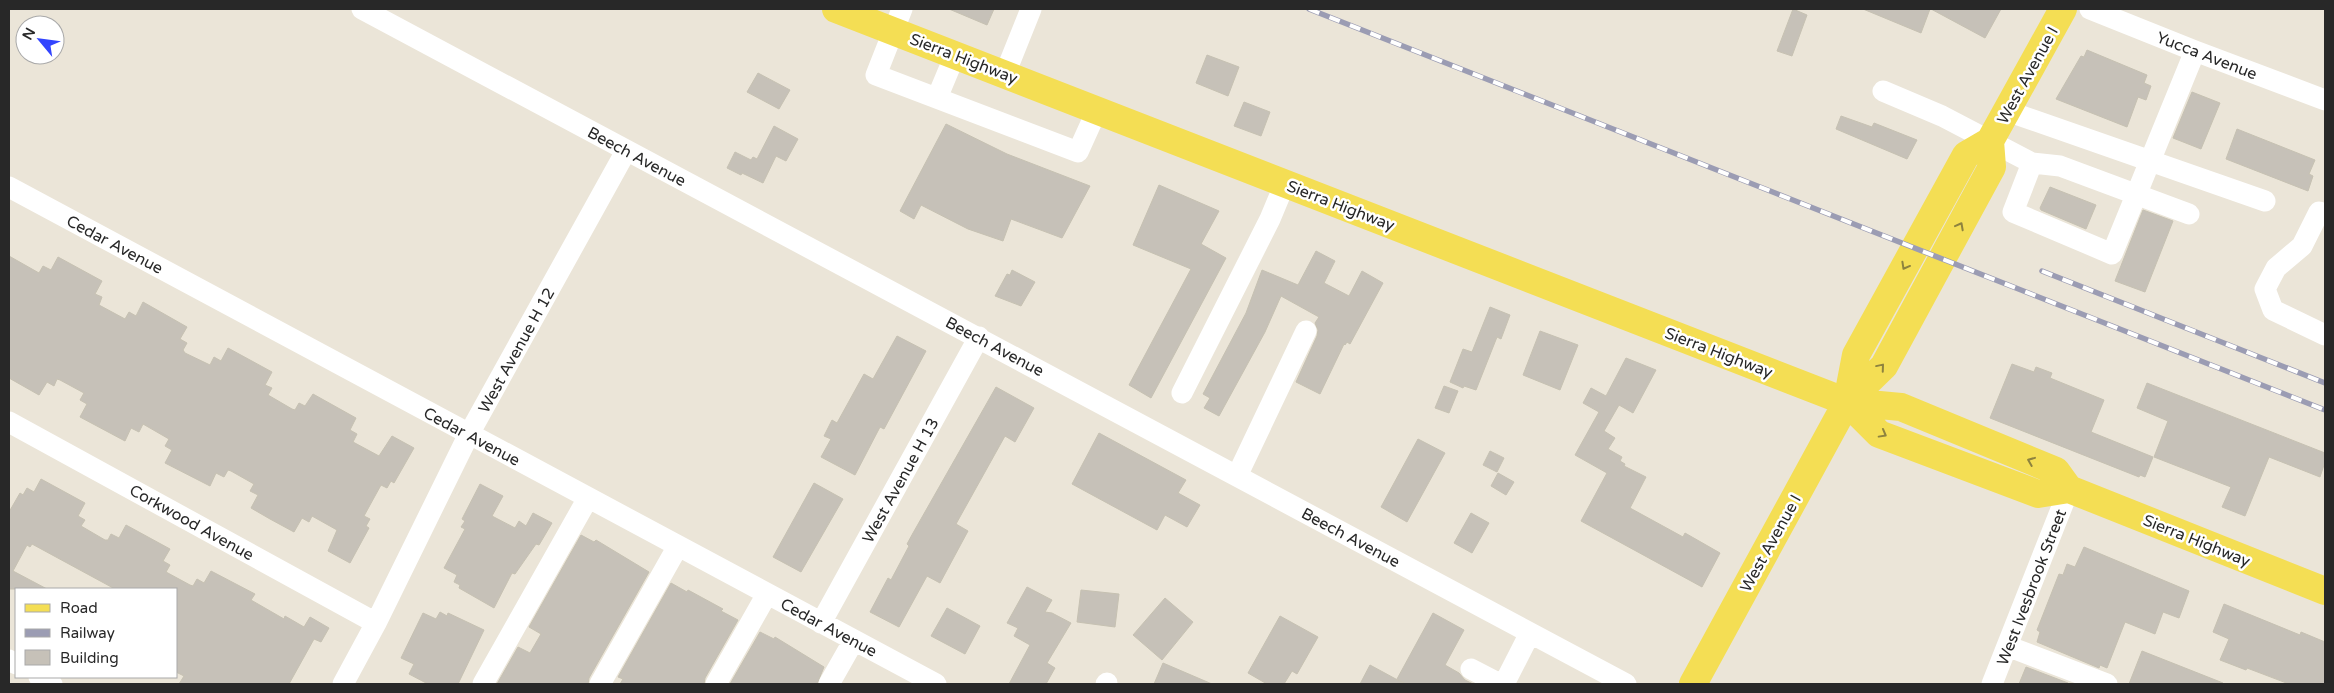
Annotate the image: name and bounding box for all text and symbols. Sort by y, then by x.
north arrow [15,15,65,65]
street label: West Avenue I [1993,23,2063,128]
text: N [19,25,39,43]
street label: Yucca Avenue [2153,28,2260,84]
street label: Sierra Highway [907,29,1021,89]
street label: Beech Avenue [584,123,689,191]
street label: Sierra Highway [1284,176,1398,236]
street label: Cedar Avenue [63,211,166,279]
one-way arrow [1954,222,1964,231]
one-way arrow [1902,261,1912,270]
street label: West Avenue H 12 [474,284,560,417]
street label: Beech Avenue [942,313,1047,381]
street label: Sierra Highway [1662,323,1776,383]
one-way arrow [1876,364,1885,373]
street label: Cedar Avenue [420,403,523,471]
street label: West Avenue H 13 [858,414,944,547]
one-way arrow [1877,428,1886,438]
one-way arrow [2027,457,2036,467]
street label: Corkwood Avenue [126,480,257,565]
street label: West Avenue I [1736,491,1806,596]
street label: Beech Avenue [1298,504,1403,572]
street label: West Ivesbrook Street [1993,506,2071,668]
street label: Sierra Highway [2140,510,2253,572]
legend [15,588,178,678]
street label: Cedar Avenue [777,594,880,662]
text: Road [60,599,98,617]
text: Railway [60,624,115,642]
text: Building [60,649,119,667]

